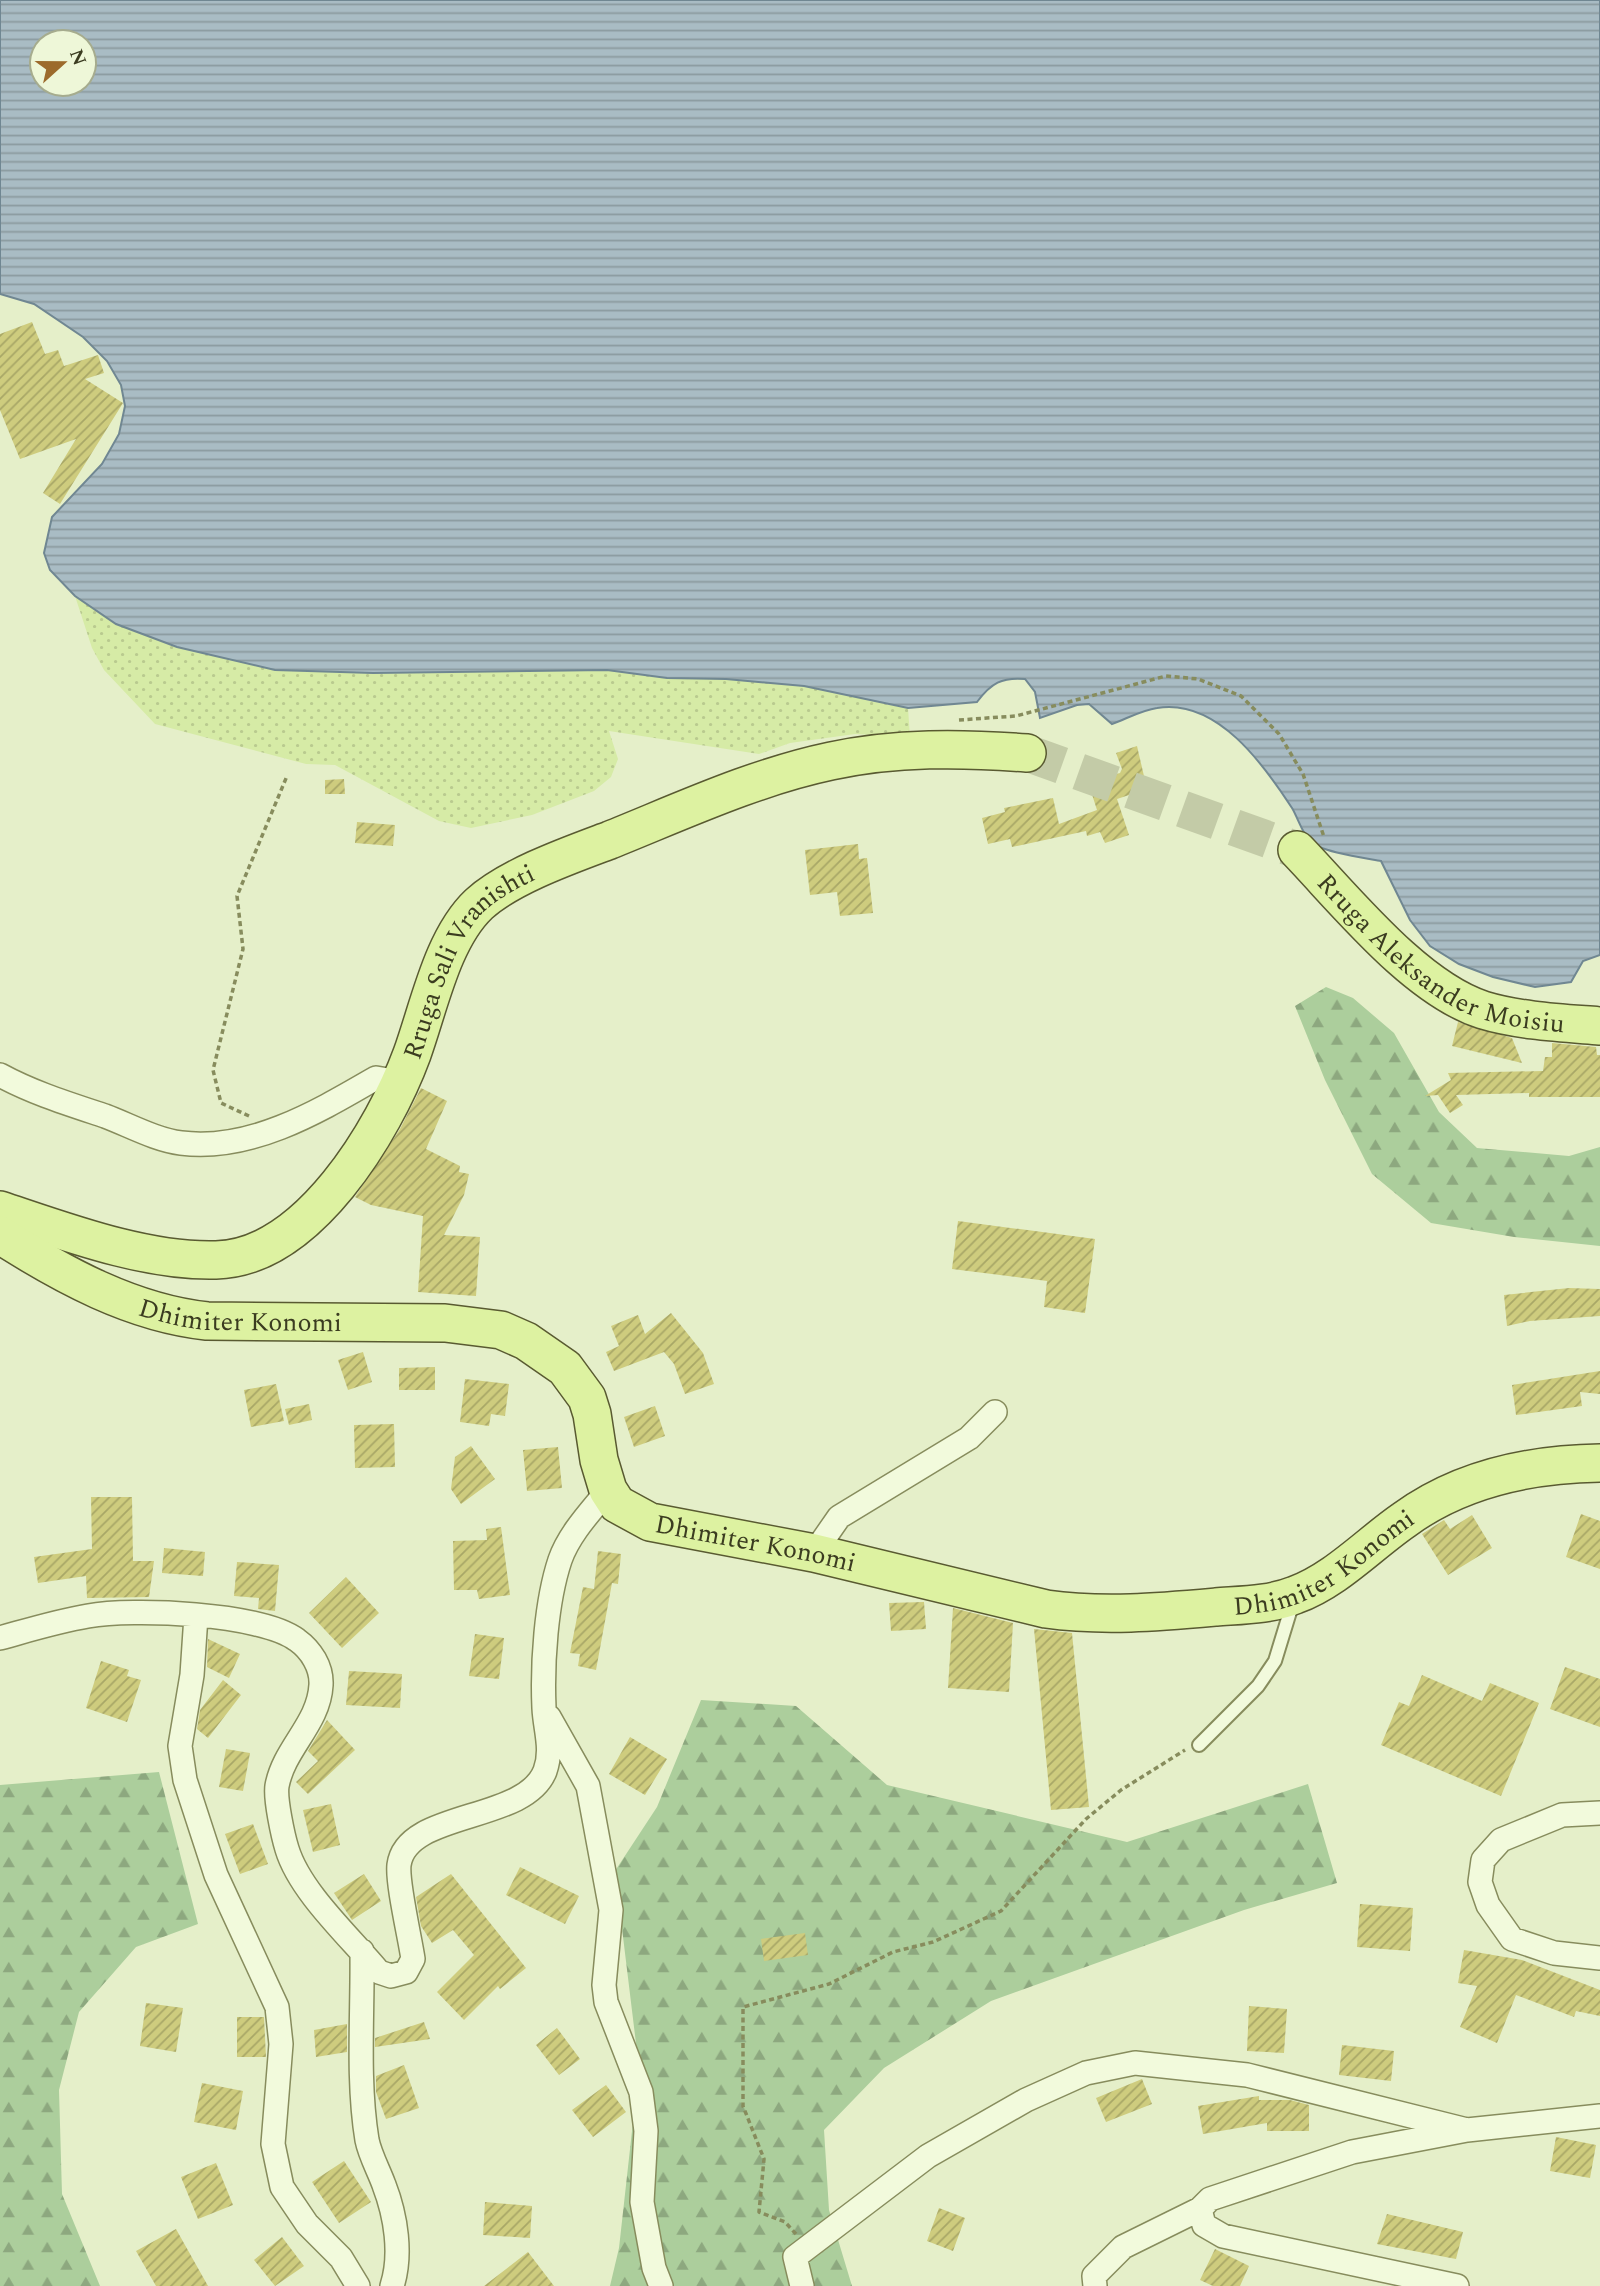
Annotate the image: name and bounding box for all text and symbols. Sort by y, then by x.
north arrow [28,28,98,98]
text: N [61,45,94,70]
street label: Rruga Sali Vranishti [393,854,542,1065]
street label: Rruga Aleksander Moisiu [1307,864,1566,1044]
street label: Dhimiter Konomi [133,1288,342,1343]
street label: Dhimiter Konomi [1232,1499,1423,1627]
street label: Dhimiter Konomi [652,1504,860,1583]

